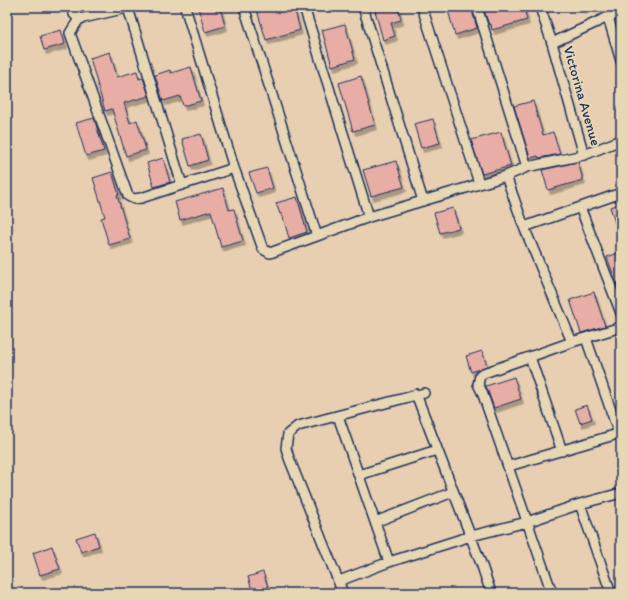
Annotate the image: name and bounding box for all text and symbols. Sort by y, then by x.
street label: Victorina Avenue [560,44,604,148]

